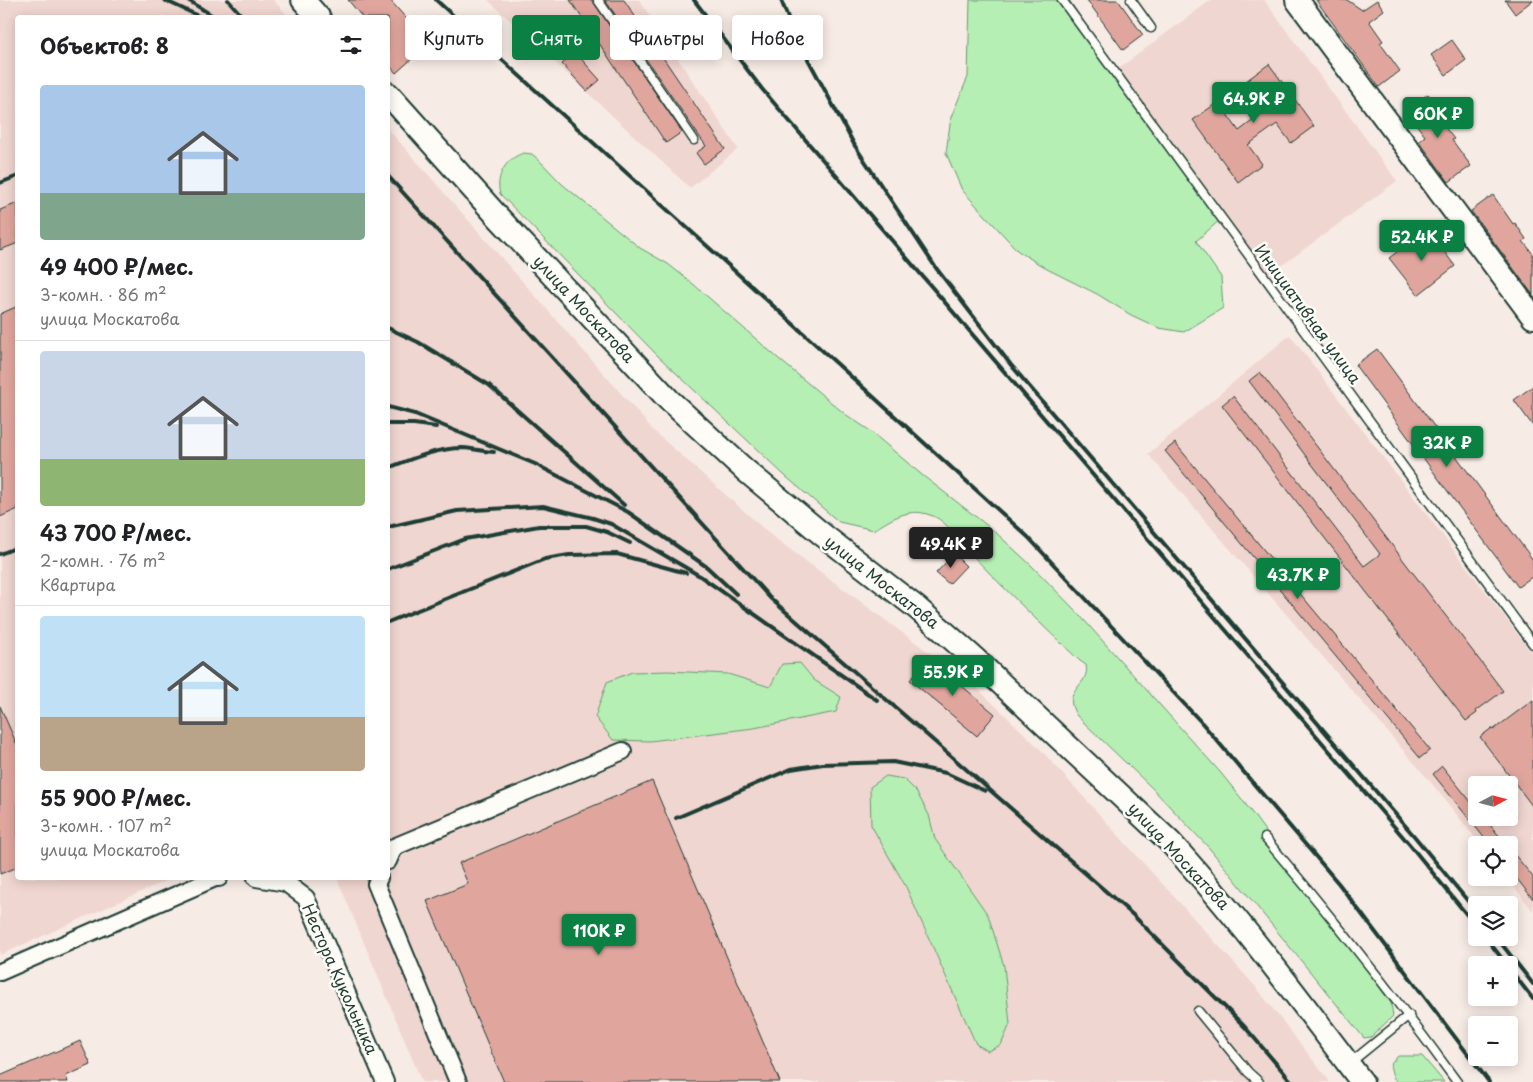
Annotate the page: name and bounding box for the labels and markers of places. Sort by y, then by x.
pin: 64.9K ₽ [1208,82,1300,124]
pin: 60K ₽ [1403,96,1473,139]
pin: 52.4K ₽ [1376,220,1468,262]
pin: 32K ₽ [1412,426,1482,468]
pin: 49.4K ₽ [905,526,997,569]
pin: 43.7K ₽ [1252,558,1344,600]
pin: 55.9K ₽ [907,654,999,697]
pin: 110K ₽ [558,914,640,956]

